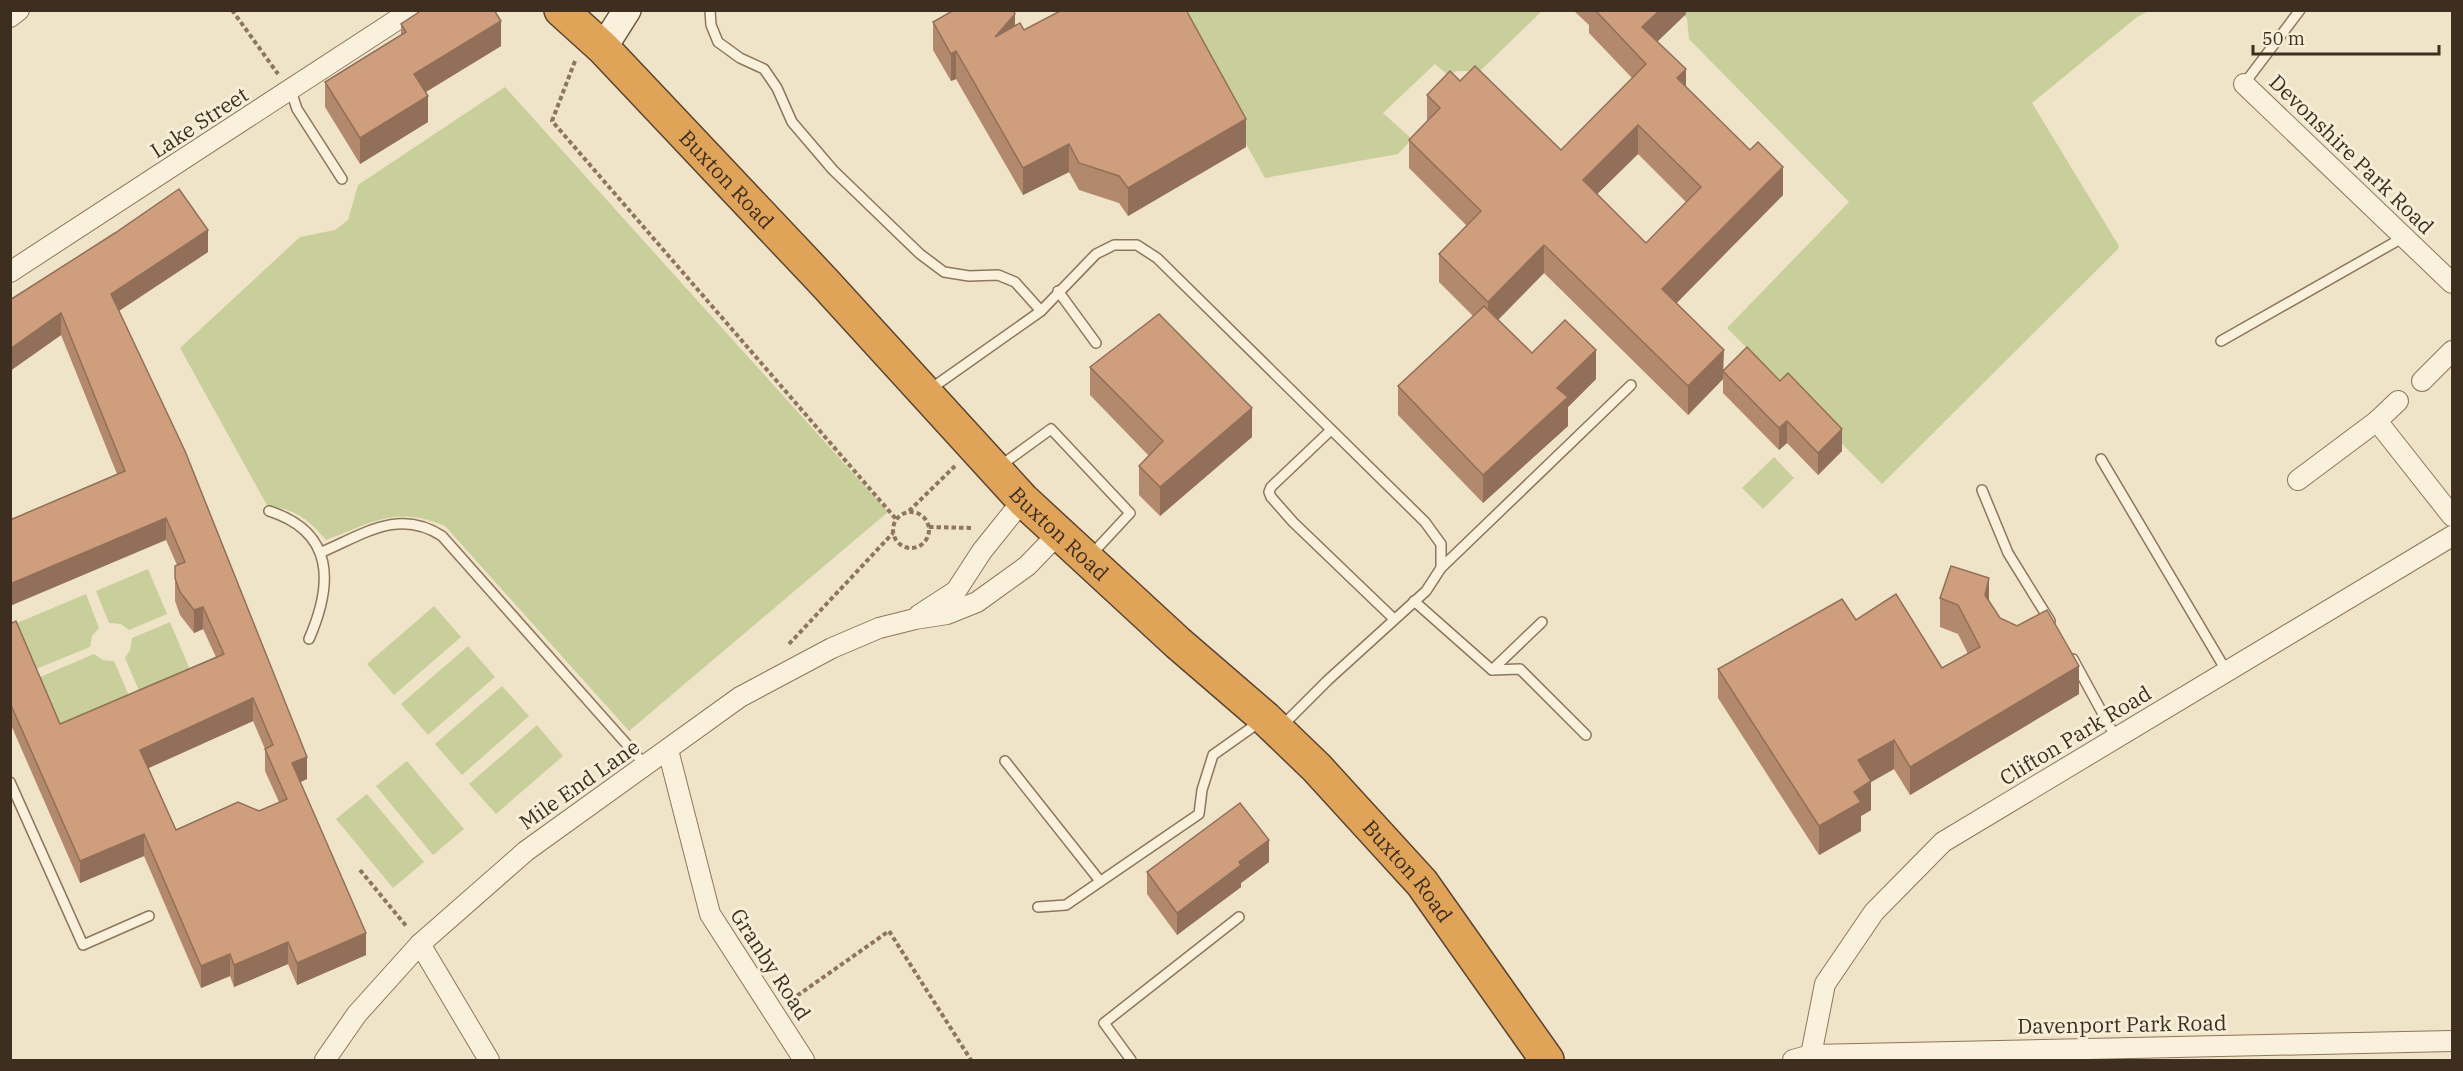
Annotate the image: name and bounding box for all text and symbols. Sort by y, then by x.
scale bar [2253,18,2439,56]
text: 50 m [2262,27,2305,50]
street label: Devonshire Park Road [2264,68,2440,240]
street label: Lake Street [145,80,253,164]
street label: Buxton Road [673,124,781,235]
street label: Buxton Road [1003,480,1115,587]
street label: Clifton Park Road [1994,679,2156,791]
street label: Mile End Lane [513,732,645,836]
street label: Buxton Road [1357,813,1459,928]
street label: Granby Road [724,903,818,1025]
street label: Davenport Park Road [2017,1008,2227,1040]

